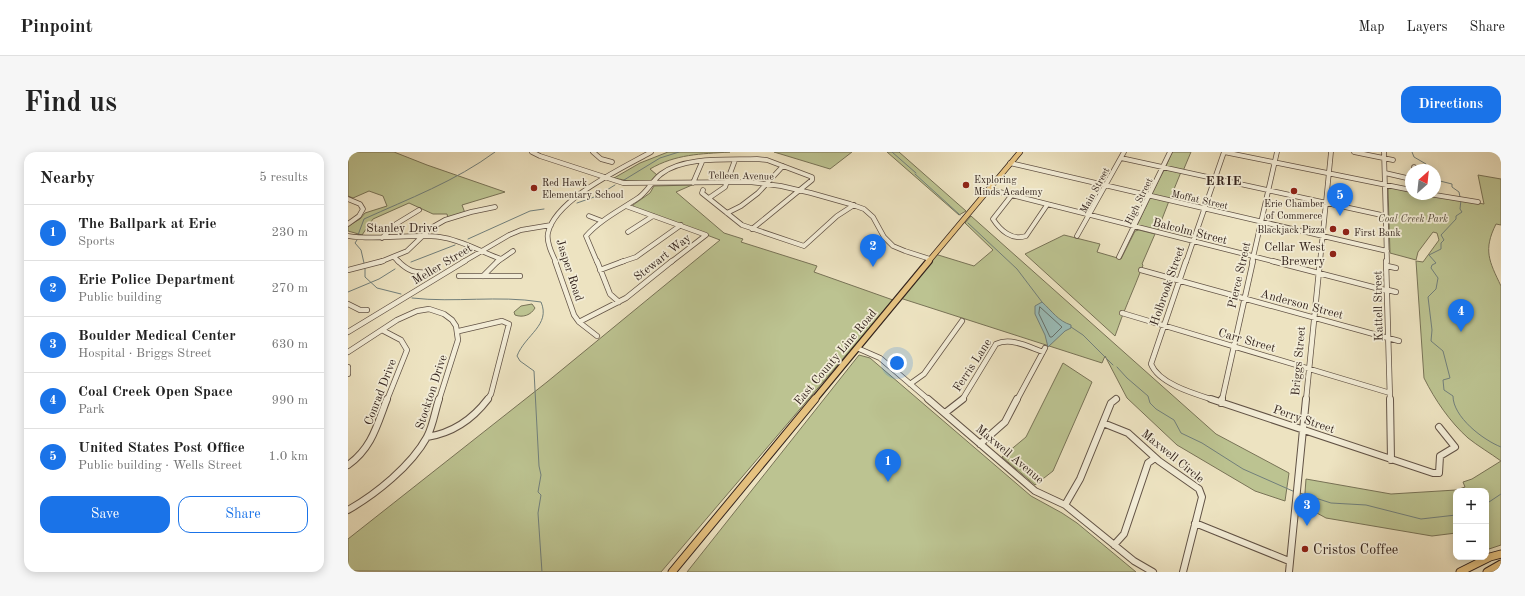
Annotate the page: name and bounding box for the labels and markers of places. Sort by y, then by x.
place label: Exploring Minds Academy [974,175,1044,197]
place label: Red Hawk Elementary School [542,178,624,200]
marker: Exploring Minds Academy [961,180,971,190]
marker: Red Hawk Elementary School [529,183,539,193]
pin: 5 [1327,183,1353,216]
marker: Erie Chamber of Commerce [1289,186,1299,196]
place label: Erie Chamber of Commerce [1264,199,1324,221]
marker: Blackjack Pizza [1328,224,1338,234]
place label: Blackjack Pizza [1257,225,1325,235]
marker: First Bank [1341,227,1351,237]
place label: First Bank [1354,228,1401,238]
pin: 2 [860,234,886,267]
place label: Cellar West Brewery [1264,242,1326,268]
marker: Cellar West Brewery [1328,249,1338,259]
pin: 4 [1448,299,1474,332]
pin: 1 [875,449,901,482]
pin: 3 [1294,493,1320,526]
place label: Cristos Coffee [1313,543,1398,557]
marker: Cristos Coffee [1300,544,1310,554]

